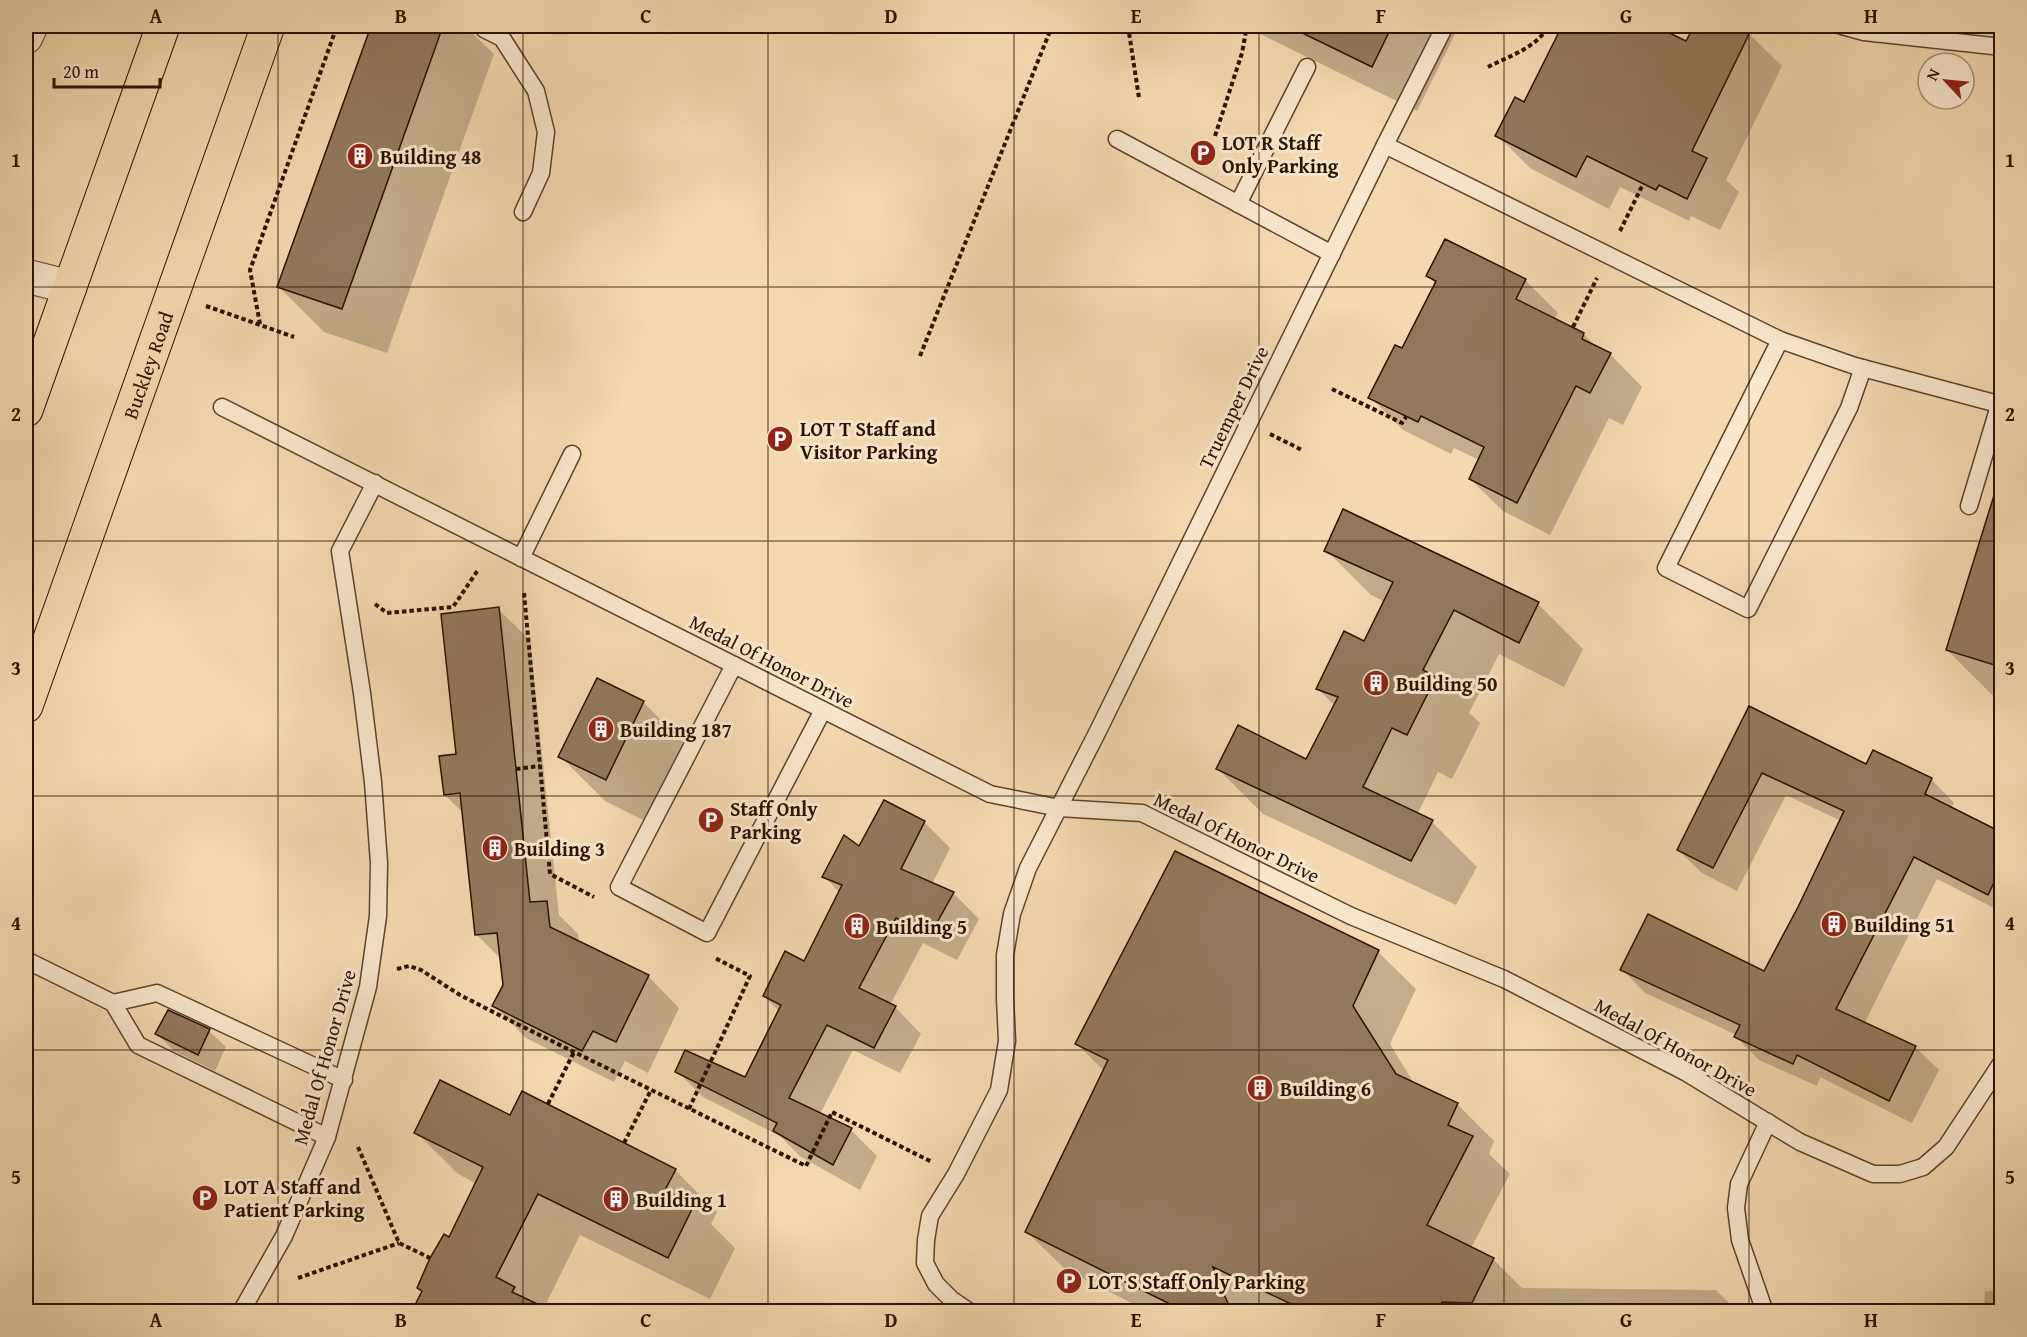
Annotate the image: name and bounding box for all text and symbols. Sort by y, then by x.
text: A [150,1,163,30]
text: B [395,1,407,30]
text: C [640,1,652,30]
text: D [884,1,898,30]
text: E [1131,1,1142,30]
text: F [1376,1,1386,30]
text: G [1620,1,1632,30]
text: H [1864,1,1878,30]
scale bar [54,51,160,89]
north arrow [1916,51,1976,111]
text: 20 m [63,58,99,85]
text: N [1919,64,1946,84]
place label: LOT R Staff Only Parking [1222,128,1339,180]
parking icon: LOT R Staff Only Parking [1188,138,1218,168]
building icon: Building 48 [345,141,375,171]
place label: Building 48 [380,142,481,171]
text: 1 [11,145,21,174]
text: 1 [2005,145,2015,174]
street label: Buckley Road [115,307,180,423]
street label: Truemper Drive [1191,341,1275,473]
text: 2 [11,399,21,428]
text: 2 [2005,399,2015,428]
place label: LOT T Staff and Visitor Parking [800,414,938,466]
parking icon: LOT T Staff and Visitor Parking [765,424,795,454]
street label: Medal Of Honor Drive [685,607,859,715]
text: 3 [11,653,21,682]
text: 3 [2005,653,2015,682]
building icon: Building 50 [1361,668,1391,698]
place label: Building 50 [1396,669,1497,698]
building icon: Building 187 [586,714,616,744]
place label: Building 187 [620,715,732,744]
street label: Medal Of Honor Drive [1149,784,1325,890]
place label: Staff Only Parking [730,794,818,846]
parking icon: Staff Only Parking [696,805,726,835]
building icon: Building 3 [480,833,510,863]
place label: Building 3 [514,834,605,863]
text: 4 [11,908,21,937]
text: 4 [2005,908,2015,937]
building icon: Building 51 [1819,909,1849,939]
place label: Building 51 [1854,910,1955,939]
building icon: Building 5 [842,911,872,941]
place label: Building 5 [876,912,967,941]
street label: Medal Of Honor Drive [285,966,363,1148]
street label: Medal Of Honor Drive [1590,990,1762,1104]
building icon: Building 6 [1245,1073,1275,1103]
place label: Building 6 [1280,1074,1371,1103]
text: 5 [11,1162,21,1191]
text: 5 [2005,1162,2015,1191]
place label: LOT A Staff and Patient Parking [224,1172,365,1224]
parking icon: LOT A Staff and Patient Parking [190,1183,220,1213]
building icon: Building 1 [601,1184,631,1214]
place label: Building 1 [636,1185,727,1214]
parking icon: LOT S Staff Only Parking [1054,1266,1084,1296]
place label: LOT S Staff Only Parking [1088,1267,1306,1296]
text: A [150,1305,163,1334]
text: B [395,1305,407,1334]
text: C [640,1305,652,1334]
text: D [884,1305,898,1334]
text: E [1131,1305,1142,1334]
text: F [1376,1305,1386,1334]
text: G [1620,1305,1632,1334]
text: H [1864,1305,1878,1334]

